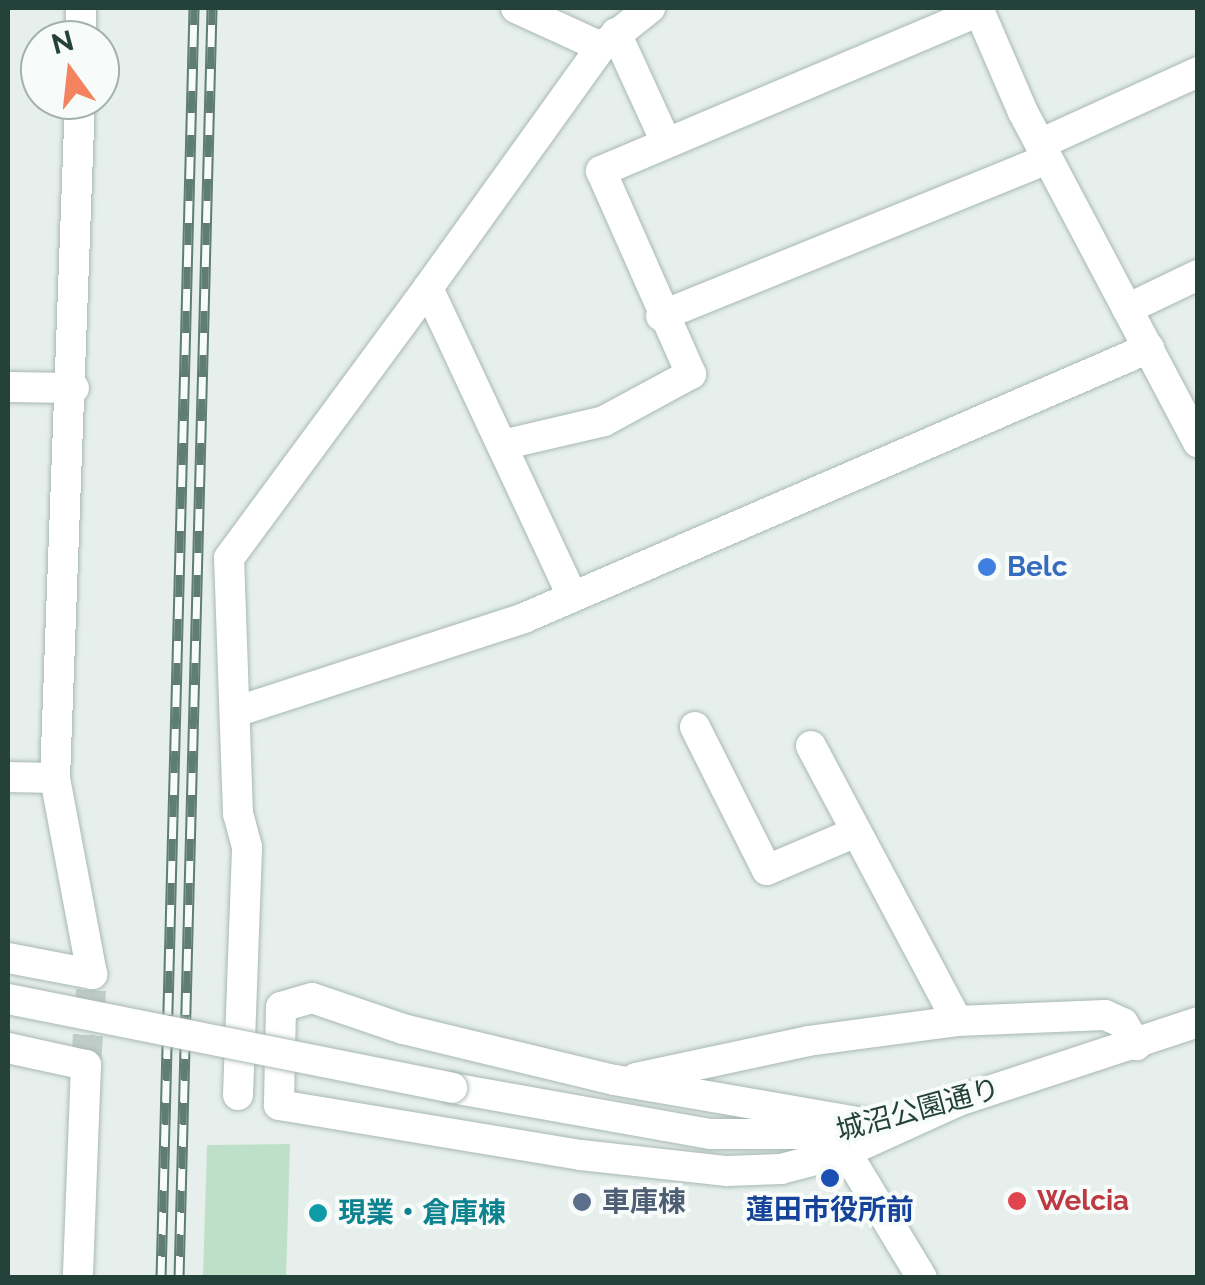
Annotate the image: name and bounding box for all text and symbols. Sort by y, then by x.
north arrow [20,20,120,120]
text: N [48,24,77,61]
place label: Belc [1007,550,1067,584]
marker: Belc [976,556,998,578]
street label: 城沼公園通り [833,1072,1003,1148]
marker: 蓮田市役所前 [819,1167,841,1189]
place label: Welcia [1037,1184,1129,1218]
place label: 車庫棟 [602,1185,686,1219]
marker: Welcia [1006,1190,1028,1212]
marker: 車庫棟 [571,1191,593,1213]
place label: 蓮田市役所前 [746,1193,914,1227]
place label: 現業・倉庫棟 [338,1196,506,1230]
marker: 現業・倉庫棟 [307,1202,329,1224]

